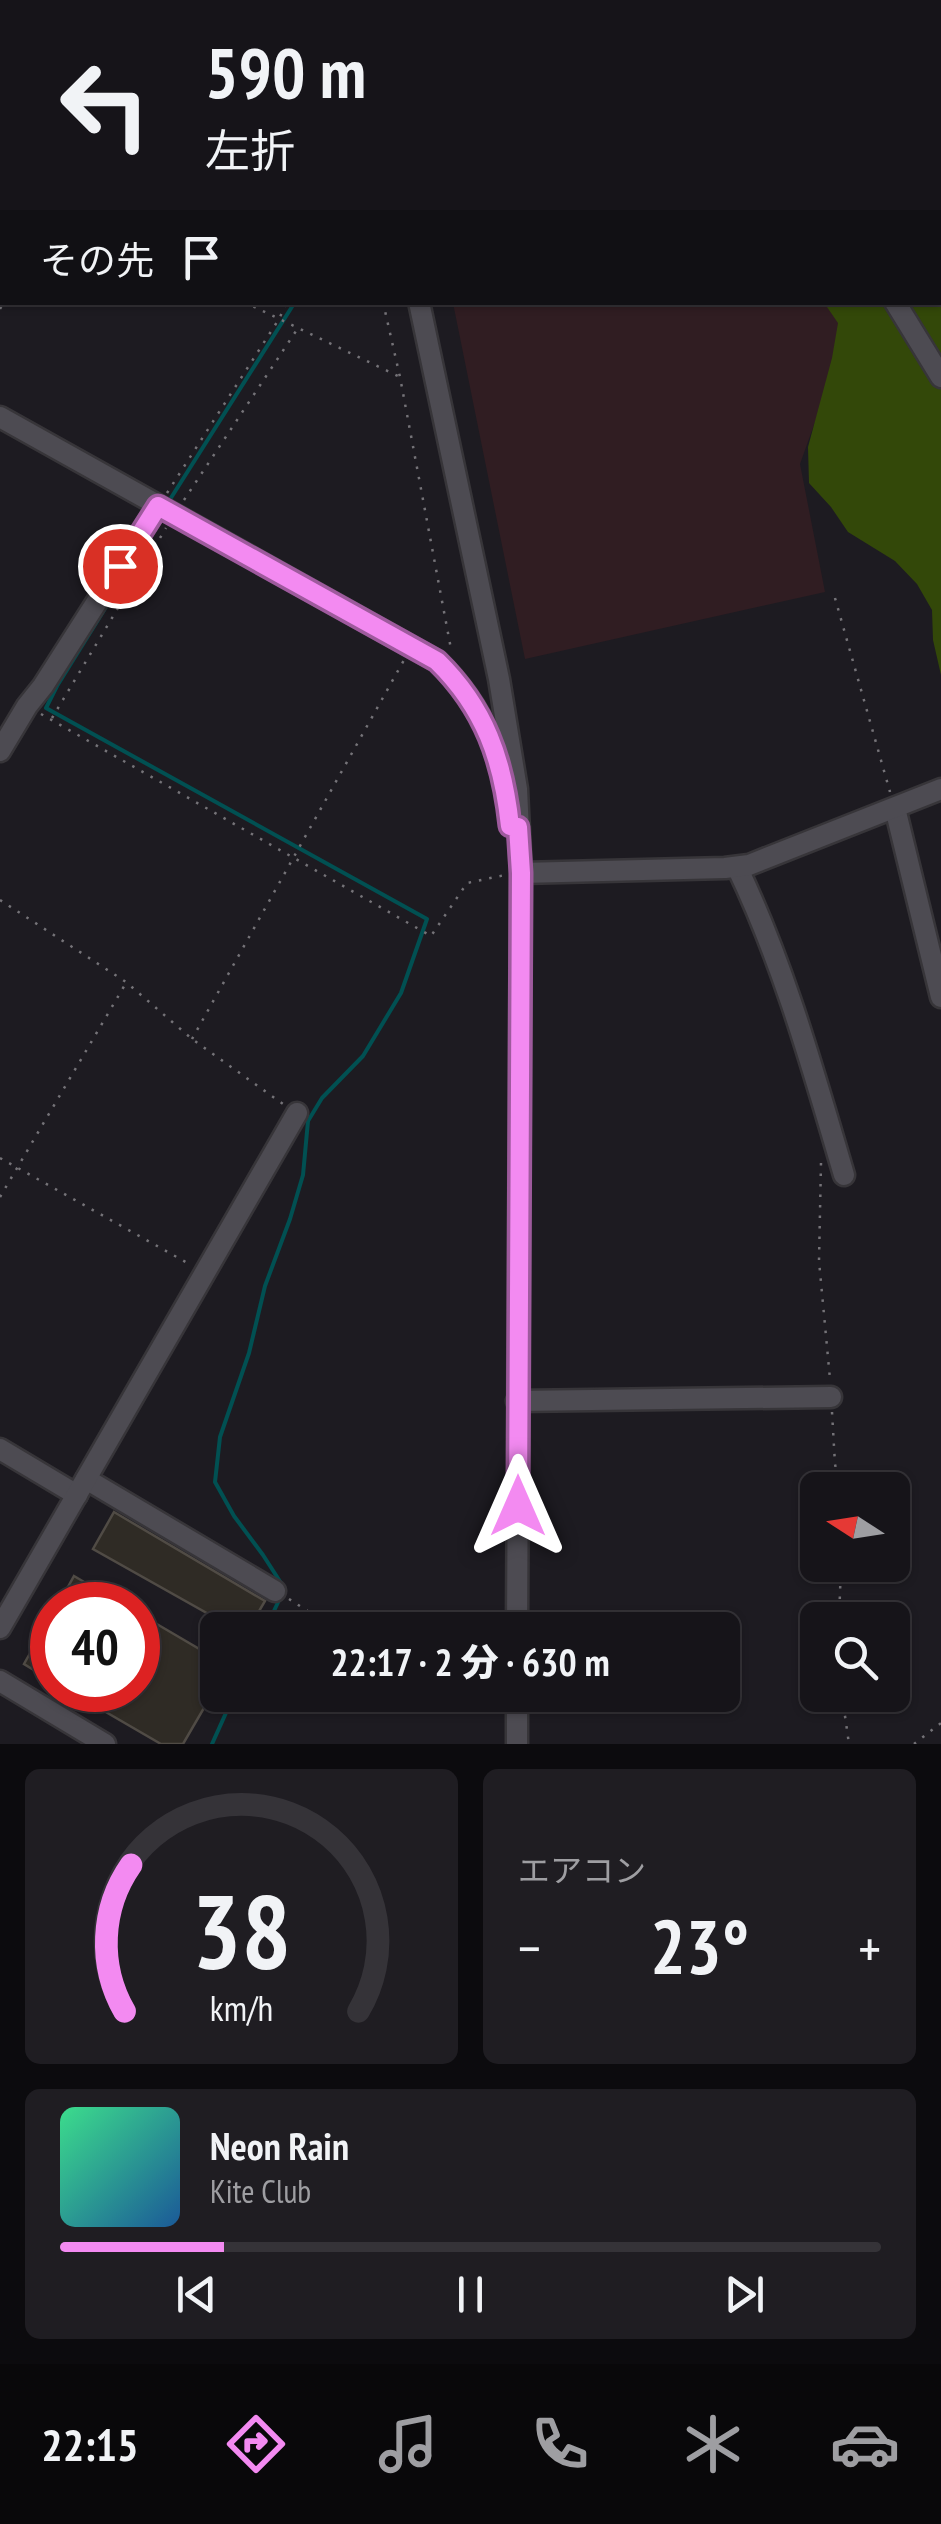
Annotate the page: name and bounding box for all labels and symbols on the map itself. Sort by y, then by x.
pin [78,524,163,609]
position arrow [466,1454,570,1558]
north arrow [800,1472,910,1582]
speed limit sign: 40 [30,1582,160,1712]

